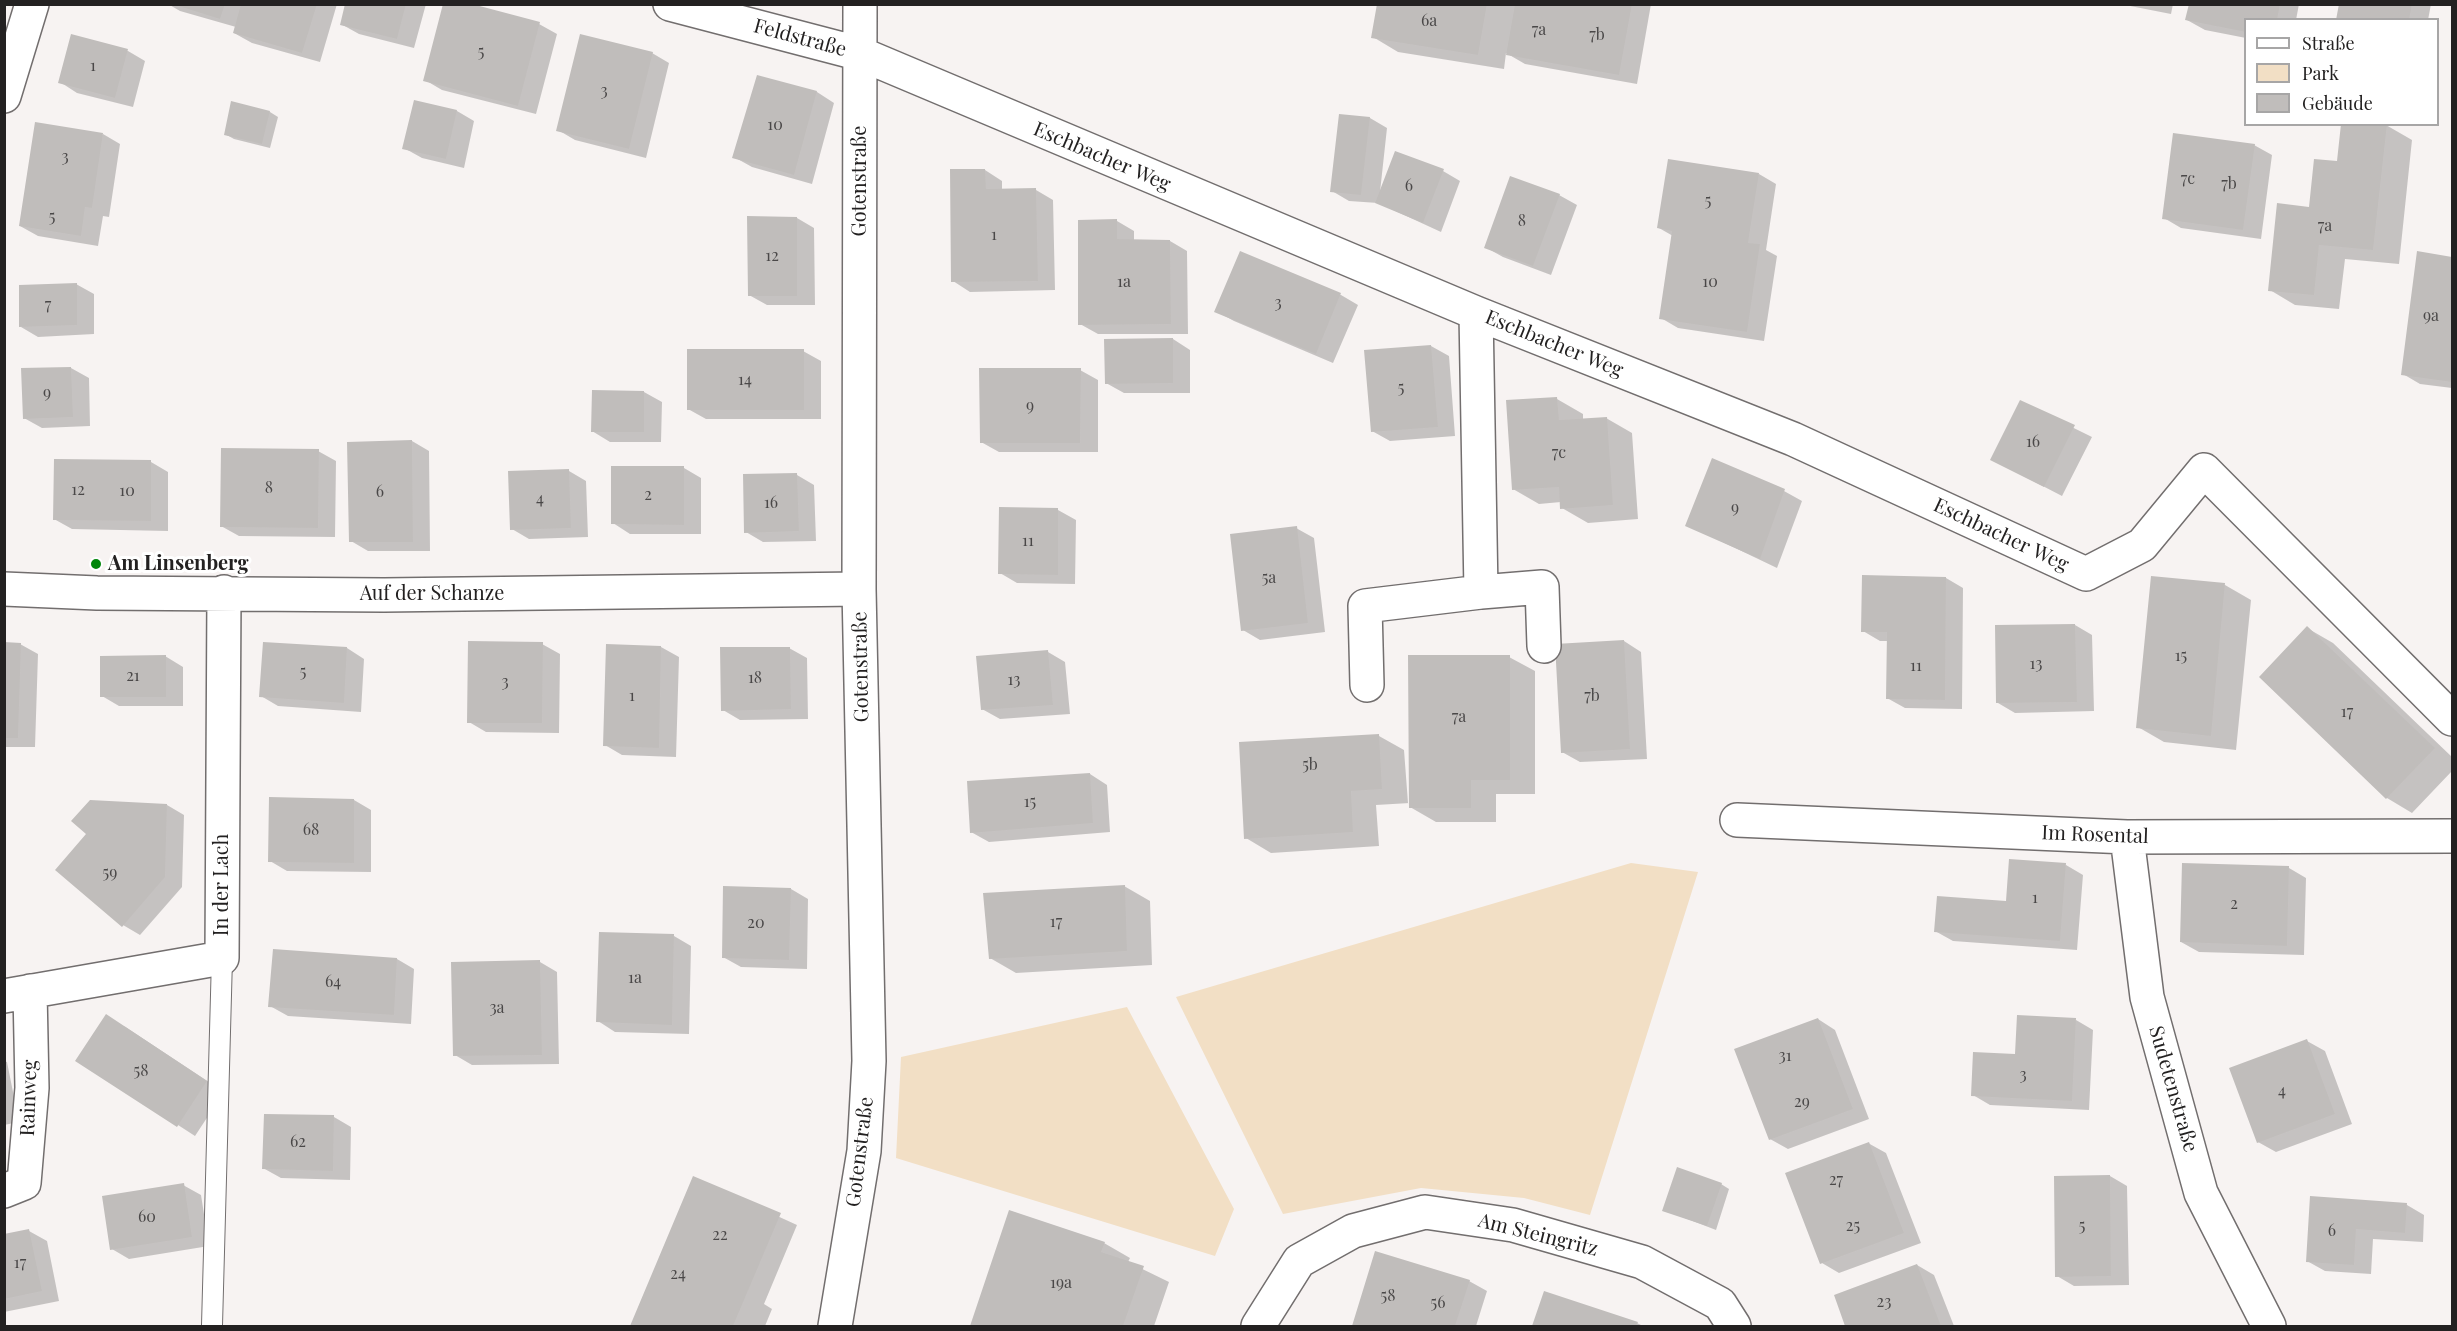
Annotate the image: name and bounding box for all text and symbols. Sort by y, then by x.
house number: 6a [1421,11,1437,31]
street label: Feldstraße [751,14,849,62]
legend [2244,18,2439,126]
house number: 7a [1532,20,1546,40]
house number: 7b [1589,25,1605,45]
text: Straße [2302,31,2355,55]
house number: 5 [478,42,484,62]
house number: 1 [90,56,96,76]
text: Park [2302,61,2339,85]
house number: 3 [600,81,608,101]
text: Gebäude [2302,91,2373,115]
house number: 10 [767,115,783,135]
street label: Eschbacher Weg [1030,117,1174,197]
street label: Gotenstraße [848,126,872,236]
house number: 3 [61,147,69,167]
house number: 7c [2181,169,2195,189]
house number: 7b [2221,174,2237,194]
house number: 6 [1405,176,1413,196]
house number: 5 [1705,191,1711,211]
house number: 5 [49,207,55,227]
house number: 8 [1518,211,1526,231]
house number: 7a [2318,216,2332,236]
house number: 1 [991,225,997,245]
house number: 12 [765,246,779,266]
house number: 1a [1117,272,1131,292]
house number: 10 [1702,272,1718,292]
house number: 3 [1274,293,1282,313]
house number: 7 [45,295,51,315]
street label: Eschbacher Weg [1481,305,1627,383]
house number: 9a [2423,306,2439,326]
house number: 14 [738,370,752,390]
house number: 5 [1398,378,1404,398]
house number: 9 [43,383,51,403]
house number: 9 [1026,396,1034,416]
house number: 16 [2026,432,2040,452]
house number: 7c [1552,443,1566,463]
house number: 8 [265,478,273,498]
house number: 12 [71,480,85,500]
house number: 10 [119,481,135,501]
house number: 6 [376,482,384,502]
house number: 2 [644,485,652,505]
house number: 4 [536,489,544,509]
house number: 16 [764,493,778,513]
street label: Eschbacher Weg [1929,493,2073,577]
house number: 9 [1731,498,1739,518]
house number: 11 [1022,531,1034,551]
place label: Am Linsenberg [108,552,248,576]
marker: Am Linsenberg [89,557,103,571]
house number: 5a [1262,568,1276,588]
street label: Auf der Schanze [360,582,504,606]
street label: Gotenstraße [848,611,874,723]
house number: 15 [2175,646,2187,666]
house number: 13 [2030,654,2042,674]
house number: 11 [1910,656,1922,676]
house number: 5 [300,662,306,682]
house number: 21 [126,666,140,686]
house number: 18 [748,668,762,688]
house number: 13 [1008,670,1020,690]
house number: 3 [501,672,509,692]
house number: 1 [629,686,635,706]
house number: 7b [1584,686,1600,706]
house number: 17 [2341,702,2353,722]
house number: 7a [1452,707,1466,727]
house number: 5b [1302,755,1318,775]
house number: 15 [1024,792,1036,812]
house number: 68 [303,820,319,840]
street label: Im Rosental [2041,821,2149,849]
street label: In der Lach [210,834,234,936]
house number: 59 [103,863,117,883]
house number: 1 [2032,888,2038,908]
house number: 2 [2230,894,2238,914]
house number: 17 [1050,912,1062,932]
house number: 20 [747,913,765,933]
house number: 1a [628,968,642,988]
house number: 64 [325,972,341,992]
house number: 3a [489,998,505,1018]
street label: Sudetenstraße [2144,1023,2202,1155]
house number: 31 [1778,1046,1792,1066]
street label: Rainweg [16,1059,42,1137]
house number: 58 [134,1061,148,1081]
house number: 3 [2019,1065,2027,1085]
house number: 4 [2278,1081,2286,1101]
house number: 29 [1794,1092,1810,1112]
street label: Gotenstraße [841,1096,879,1208]
house number: 62 [290,1132,306,1152]
house number: 27 [1829,1170,1843,1190]
house number: 60 [138,1207,156,1227]
street label: Am Steingritz [1475,1208,1601,1262]
house number: 25 [1846,1216,1860,1236]
house number: 5 [2079,1216,2085,1236]
house number: 6 [2328,1221,2336,1241]
house number: 22 [712,1225,728,1245]
house number: 17 [14,1253,26,1273]
house number: 24 [670,1264,686,1284]
house number: 19a [1050,1273,1072,1293]
house number: 58 [1381,1286,1395,1306]
house number: 23 [1877,1292,1891,1312]
house number: 56 [1431,1293,1445,1313]

